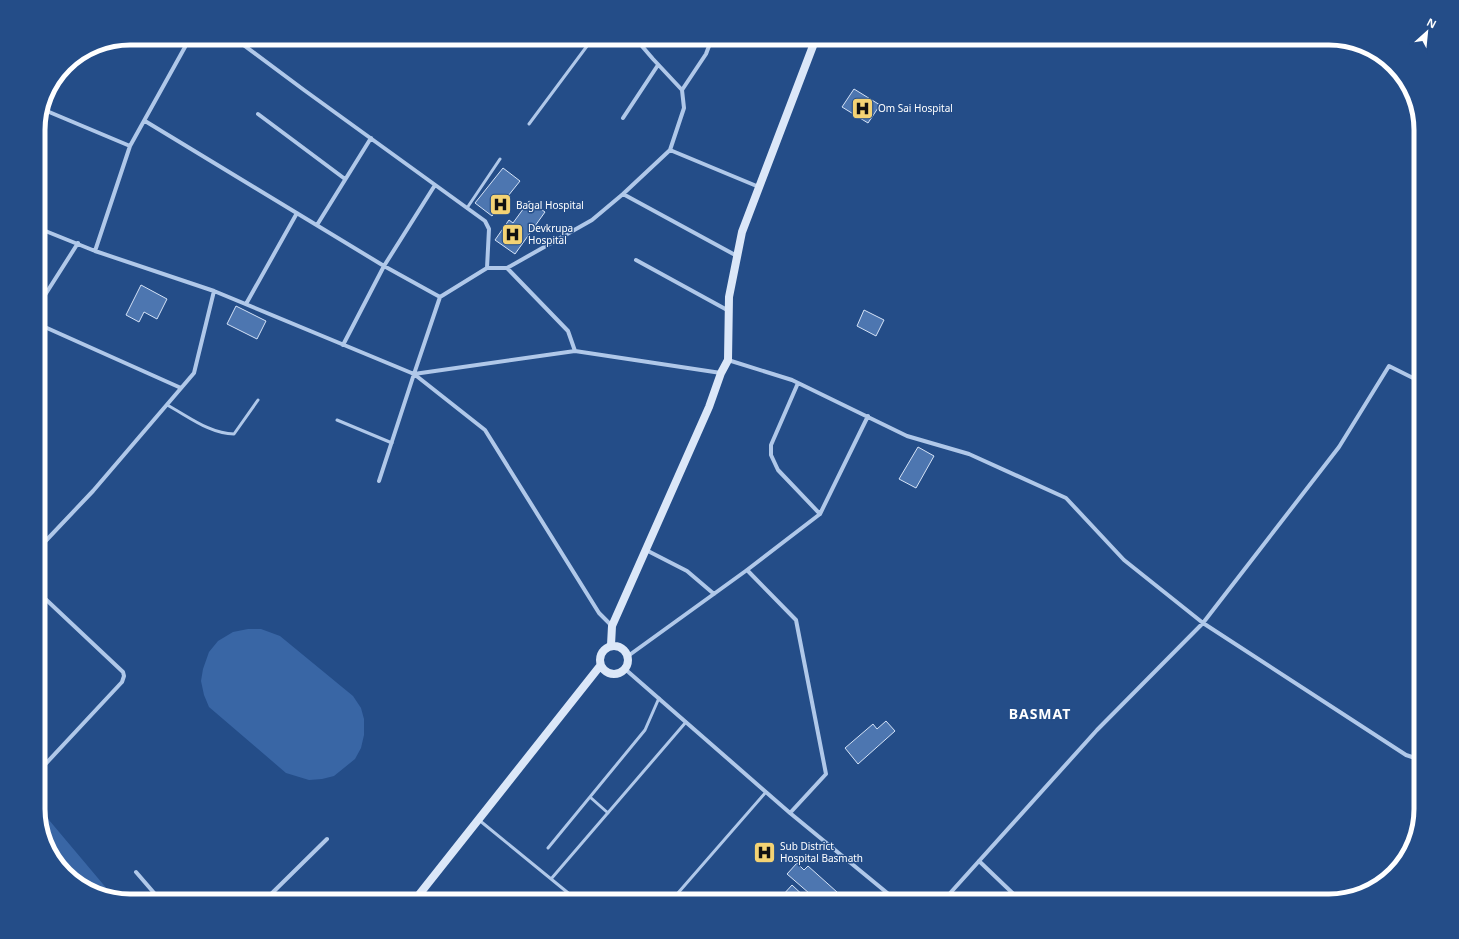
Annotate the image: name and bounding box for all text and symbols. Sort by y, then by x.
north arrow [1407,12,1447,52]
text: N [1424,14,1439,31]
hospital icon: Om Sai Hospital [849,95,875,121]
place label: Om Sai Hospital [878,101,953,115]
hospital icon: Bagal Hospital [487,192,513,218]
place label: Bagal Hospital [516,198,584,212]
hospital icon: Devkrupa Hospital [499,221,525,247]
place label: Devkrupa Hospital [528,221,573,247]
district label: BASMAT [1009,704,1071,723]
hospital icon: Sub District Hospital Basmath [751,839,777,865]
place label: Sub District Hospital Basmath [780,839,863,865]

